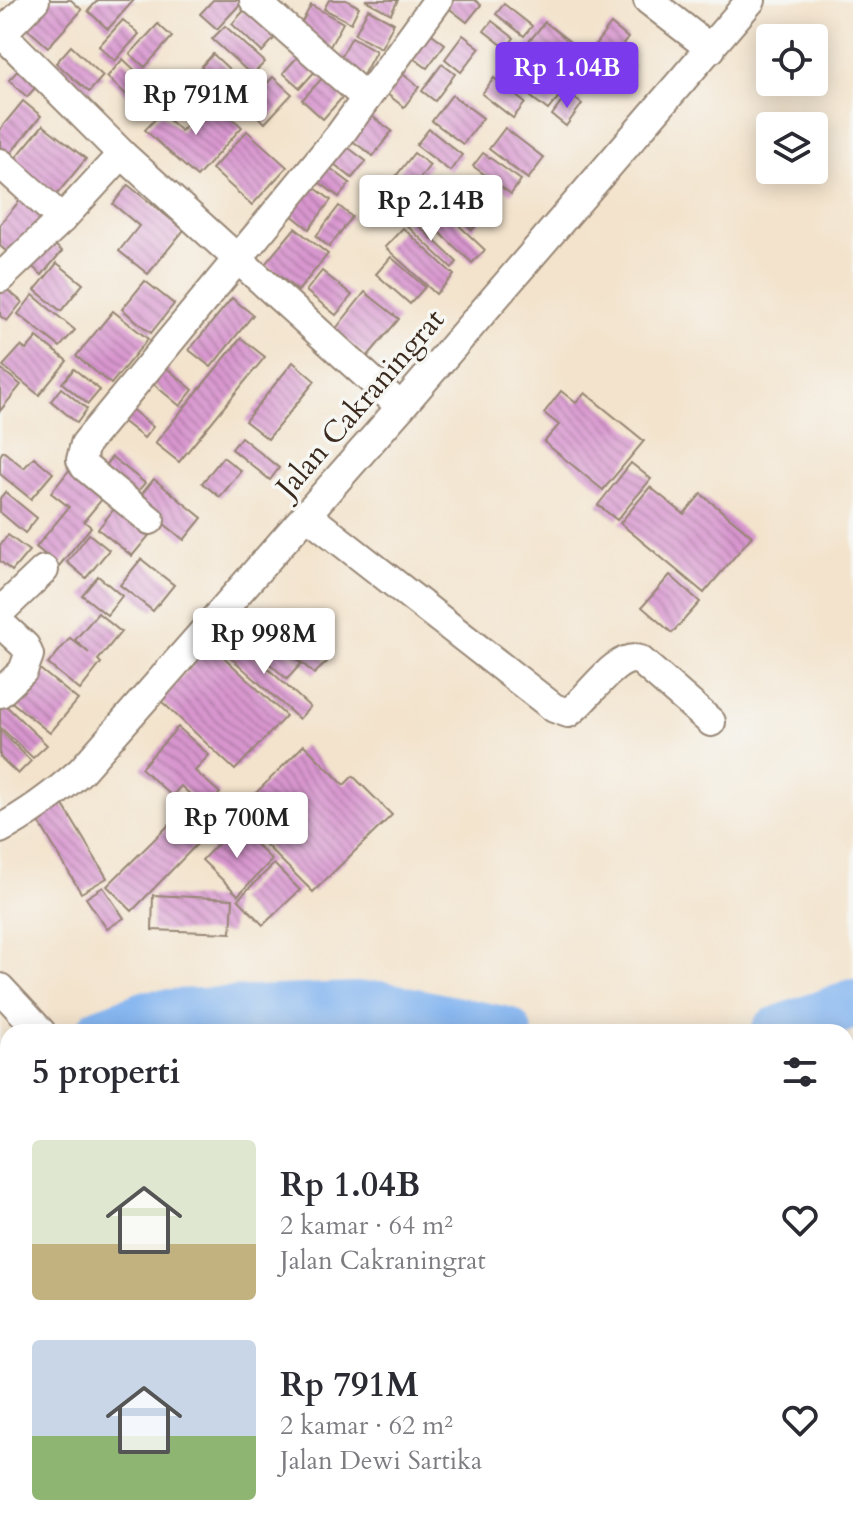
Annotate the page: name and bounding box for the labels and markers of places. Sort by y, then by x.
pin: Rp 1.04B [484,42,650,110]
pin: Rp 791M [122,69,270,137]
pin: Rp 2.14B [348,175,514,243]
pin: Rp 998M [190,608,338,676]
pin: Rp 700M [163,792,311,860]

